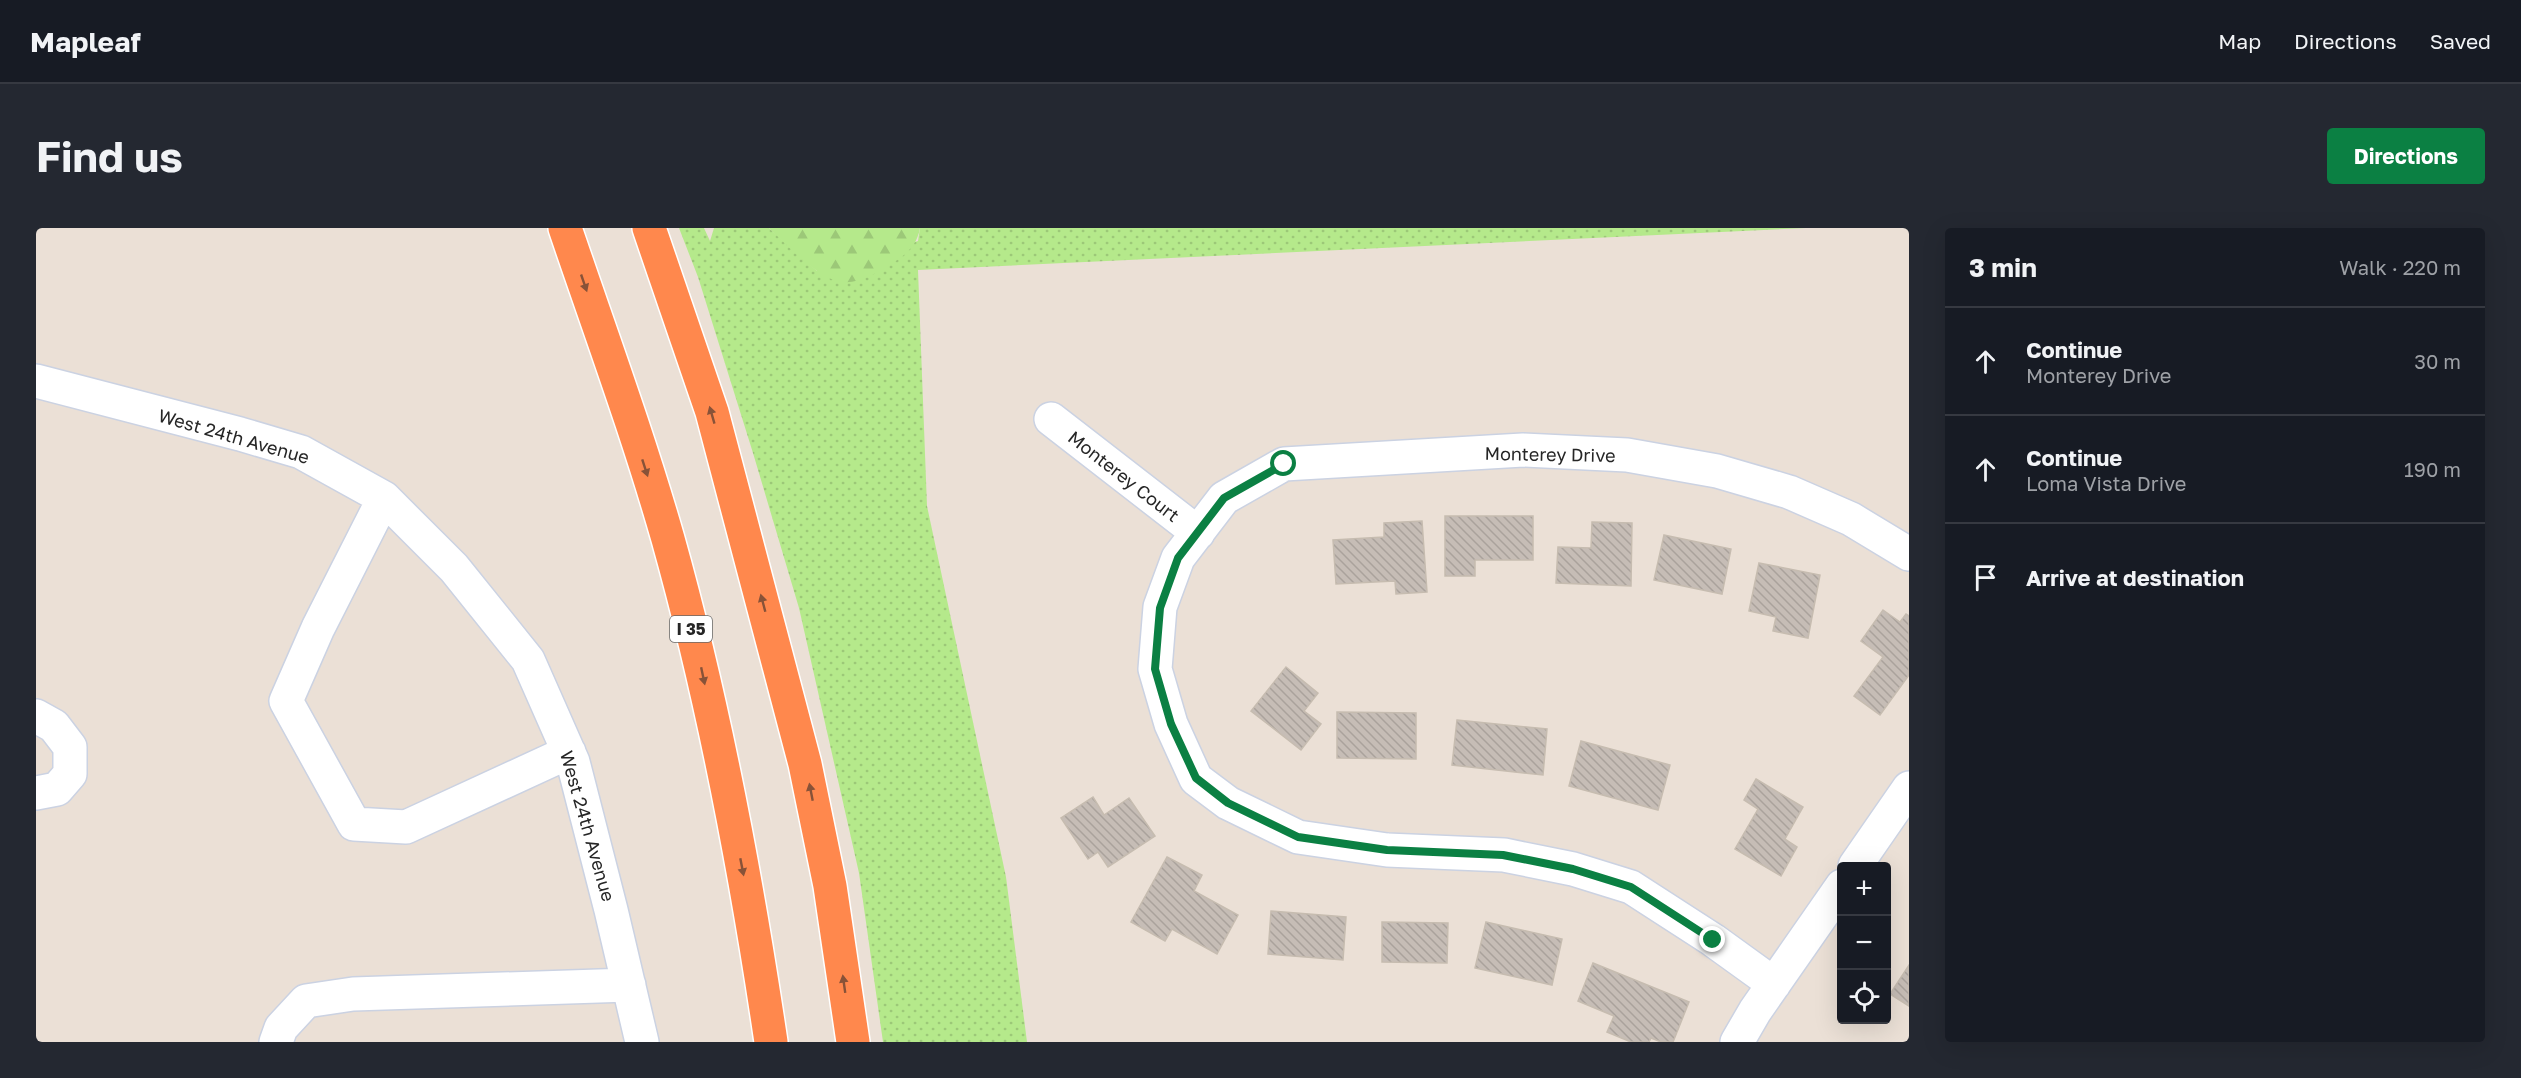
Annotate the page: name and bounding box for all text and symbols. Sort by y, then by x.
text: Mapleaf [30,25,141,58]
text: Map [2218,28,2261,54]
text: Directions [2294,28,2397,54]
text: Saved [2430,28,2491,54]
button: Directions [2327,128,2485,184]
text: Find us [36,131,183,181]
text: 3 min [1969,252,2037,283]
text: Walk · 220 m [2339,255,2461,279]
one-way arrow [579,274,589,292]
text: Continue [2026,336,2122,363]
icon: ahead [1969,345,2002,378]
text: 30 m [2414,349,2461,373]
text: Monterey Drive [2026,363,2171,387]
street label: West 24th Avenue [156,404,312,468]
one-way arrow [707,406,716,424]
street label: Monterey Court [1064,426,1184,526]
street label: Monterey Drive [1484,442,1616,466]
text: Continue [2026,444,2122,471]
route start [1270,450,1296,476]
icon: ahead [1969,453,2002,486]
text: 190 m [2404,457,2461,481]
one-way arrow [641,459,651,477]
text: Loma Vista Drive [2026,471,2186,495]
icon: arrive [1969,561,2002,594]
text: Arrive at destination [2026,564,2244,591]
one-way arrow [757,594,767,612]
road number: I 35 [670,616,712,642]
one-way arrow [699,667,709,686]
street label: West 24th Avenue [556,748,620,904]
one-way arrow [806,782,815,801]
one-way arrow [738,858,747,877]
map controls [1837,862,1891,1024]
button: + [1837,862,1891,916]
button: − [1837,916,1891,970]
route end [1699,926,1725,952]
button: locate [1837,970,1891,1024]
one-way arrow [840,975,849,994]

